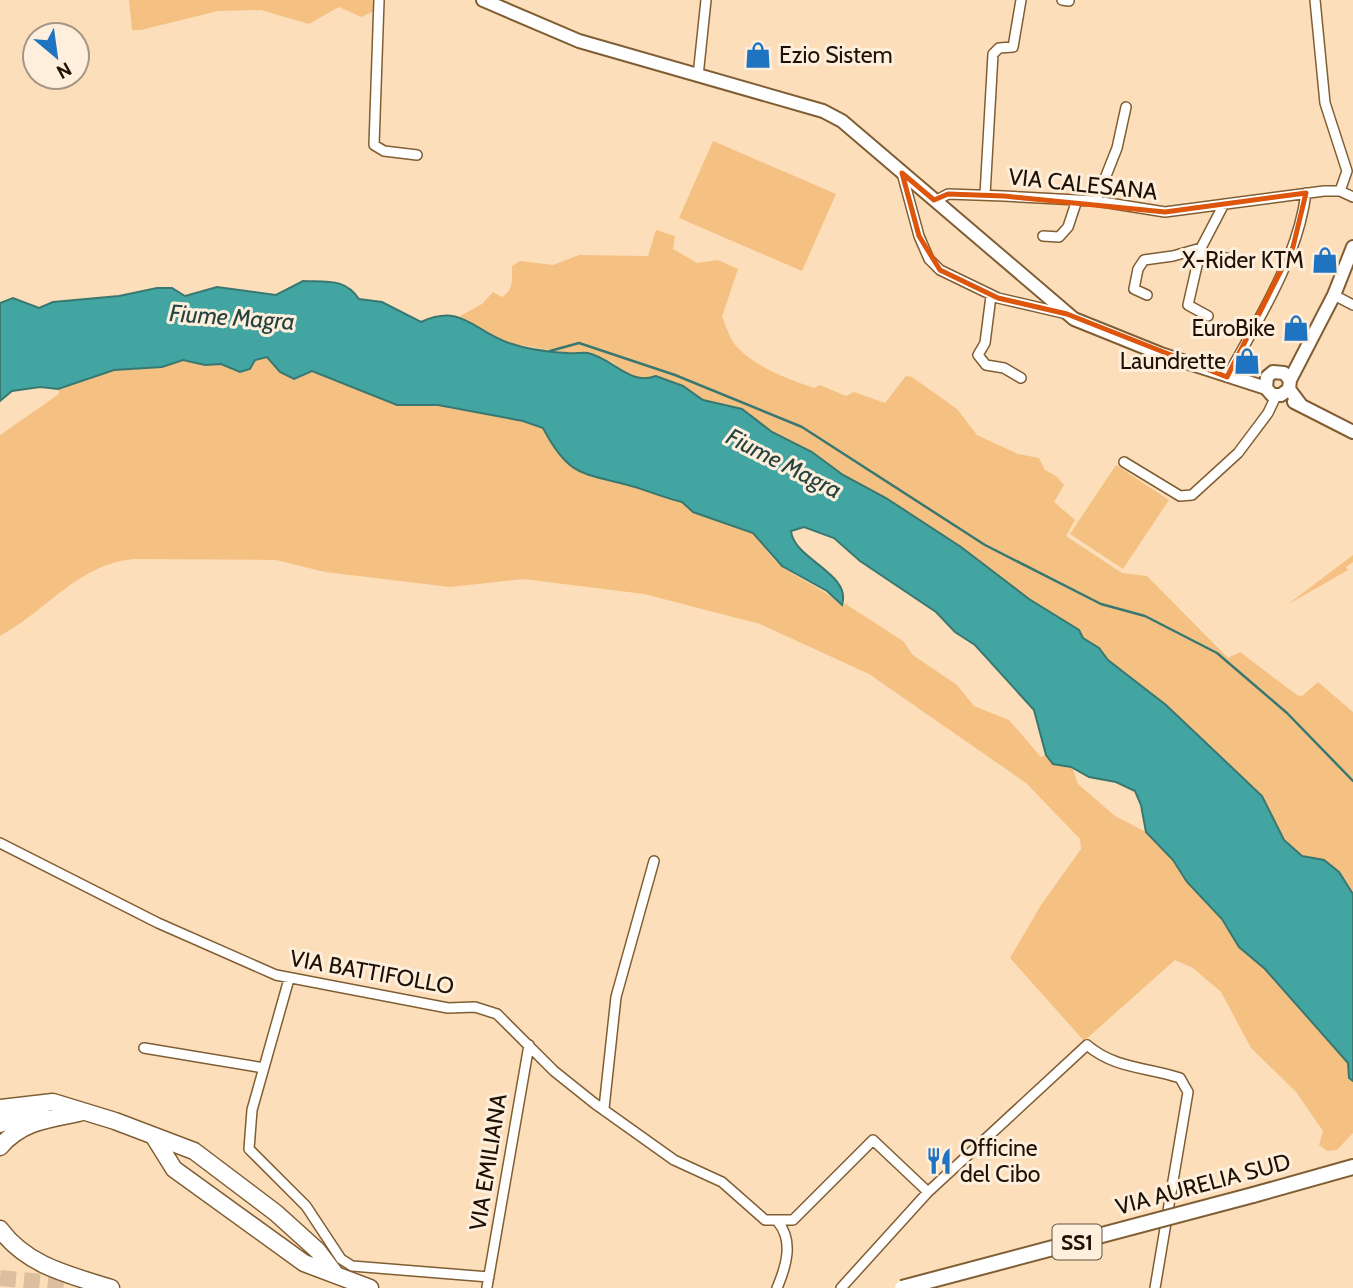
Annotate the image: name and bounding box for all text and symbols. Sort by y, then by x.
north arrow [21,21,91,91]
shop icon: Ezio Sistem [743,40,773,70]
place label: Ezio Sistem [779,41,893,69]
text: N [53,57,75,84]
street label: VIA CALESANA [1007,162,1159,206]
shop icon: X-Rider KTM [1310,245,1340,275]
place label: X-Rider KTM [1182,246,1304,274]
water label: Fiume Magra [168,298,296,336]
shop icon: EuroBike [1281,313,1311,343]
place label: EuroBike [1191,314,1275,342]
shop icon: Laundrette [1232,346,1262,376]
place label: Laundrette [1120,347,1226,375]
water label: Fiume Magra [721,422,847,504]
street label: VIA BATTIFOLLO [288,944,456,1000]
street label: VIA EMILIANA [463,1091,513,1233]
place label: Officine del Cibo [960,1134,1040,1188]
restaurant icon: Officine del Cibo [924,1146,954,1176]
street label: VIA AURELIA SUD [1113,1147,1293,1221]
road number: SS1 [1052,1224,1102,1260]

